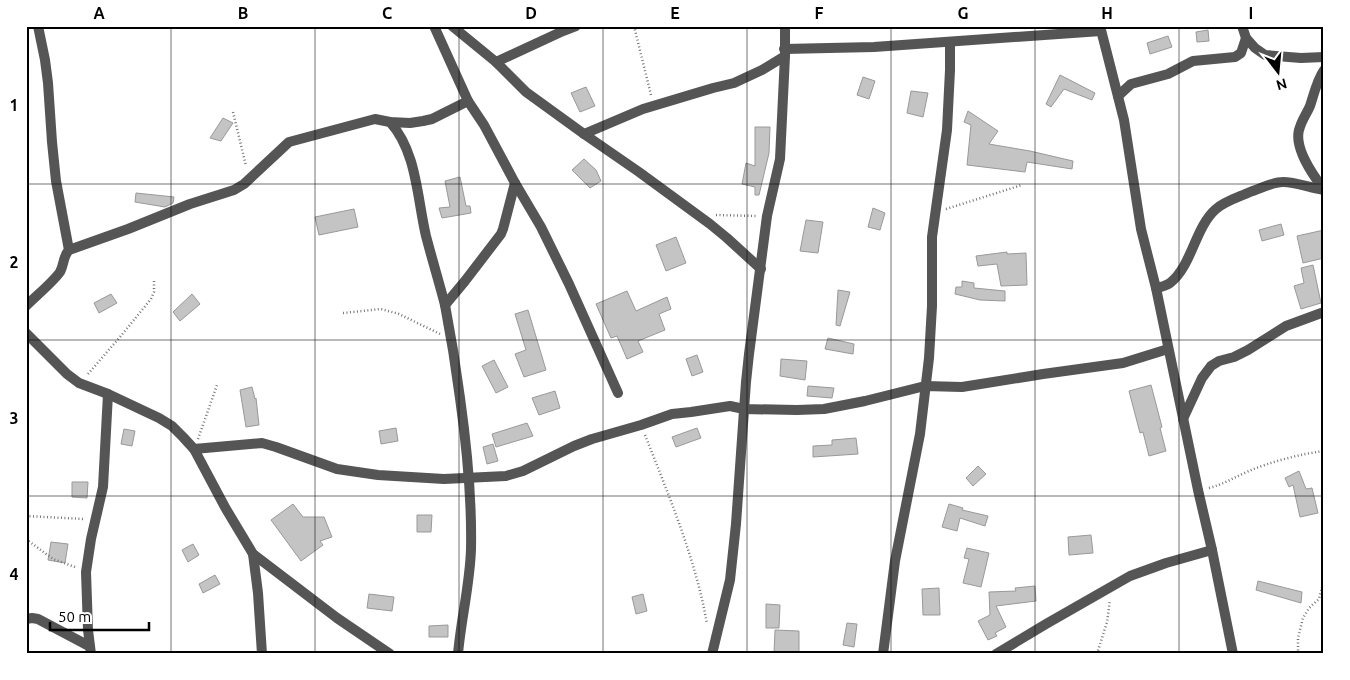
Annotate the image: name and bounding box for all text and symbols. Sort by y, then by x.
text: A [93,4,105,22]
text: B [238,4,248,22]
text: C [382,4,392,22]
text: D [525,4,537,22]
text: E [670,4,680,22]
text: F [815,4,824,22]
text: G [957,4,969,22]
text: H [1101,4,1113,22]
text: I [1249,4,1253,22]
north arrow [1252,48,1302,98]
text: N [1274,75,1289,94]
text: 1 [9,96,19,114]
text: 2 [9,253,19,271]
text: 3 [9,409,19,427]
text: 4 [9,565,19,583]
scale bar [50,600,149,632]
text: 50 m [58,608,91,625]

